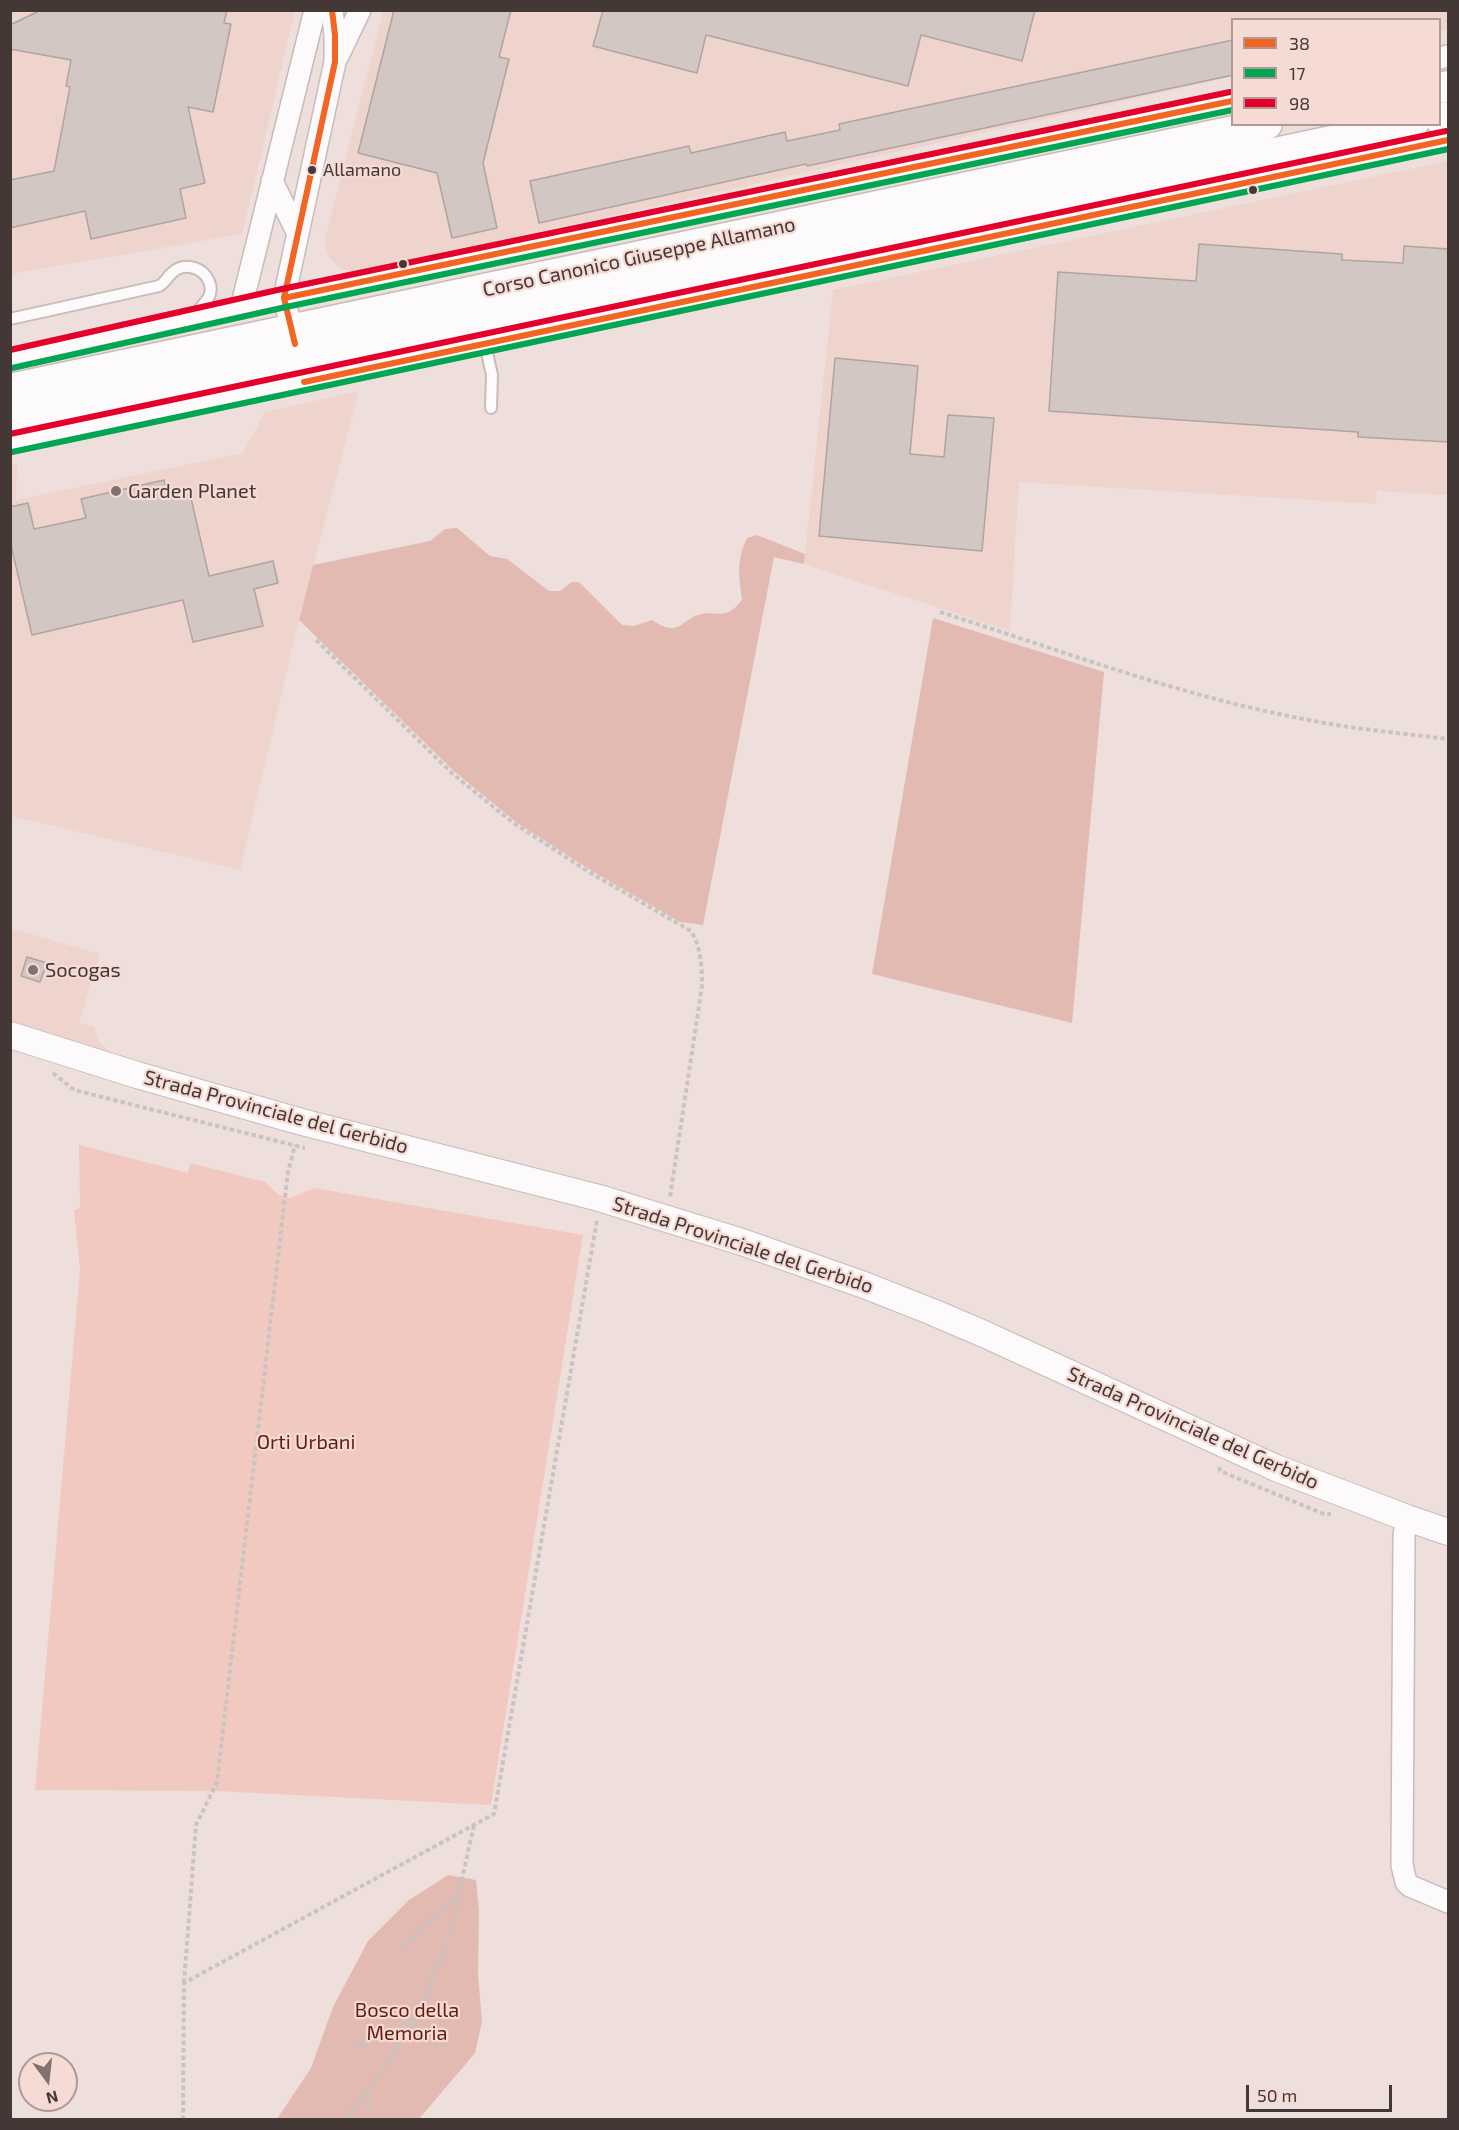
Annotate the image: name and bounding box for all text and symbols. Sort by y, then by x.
legend [1231,18,1441,126]
text: 38 [1289,32,1310,54]
text: 17 [1289,62,1305,84]
text: 98 [1289,92,1310,114]
place label: Allamano [323,159,401,181]
marker: Allamano [306,164,318,176]
unlabelled marker [1247,184,1259,196]
street label: Corso Canonico Giuseppe Allamano [480,212,798,302]
unlabelled marker [397,258,409,270]
place label: Garden Planet [128,479,256,503]
marker: Garden Planet [109,484,123,498]
place label: Socogas [45,958,121,982]
marker: Socogas [26,963,40,977]
street label: Strada Provinciale del Gerbido [141,1065,411,1159]
street label: Strada Provinciale del Gerbido [610,1191,876,1299]
street label: Strada Provinciale del Gerbido [1064,1362,1322,1494]
park label: Orti Urbani [257,1430,355,1454]
park label: Bosco della Memoria [355,1998,459,2045]
north arrow [18,2052,78,2112]
scale bar [1249,2073,1394,2111]
text: 50 m [1257,2084,1297,2106]
text: N [44,2087,60,2109]

